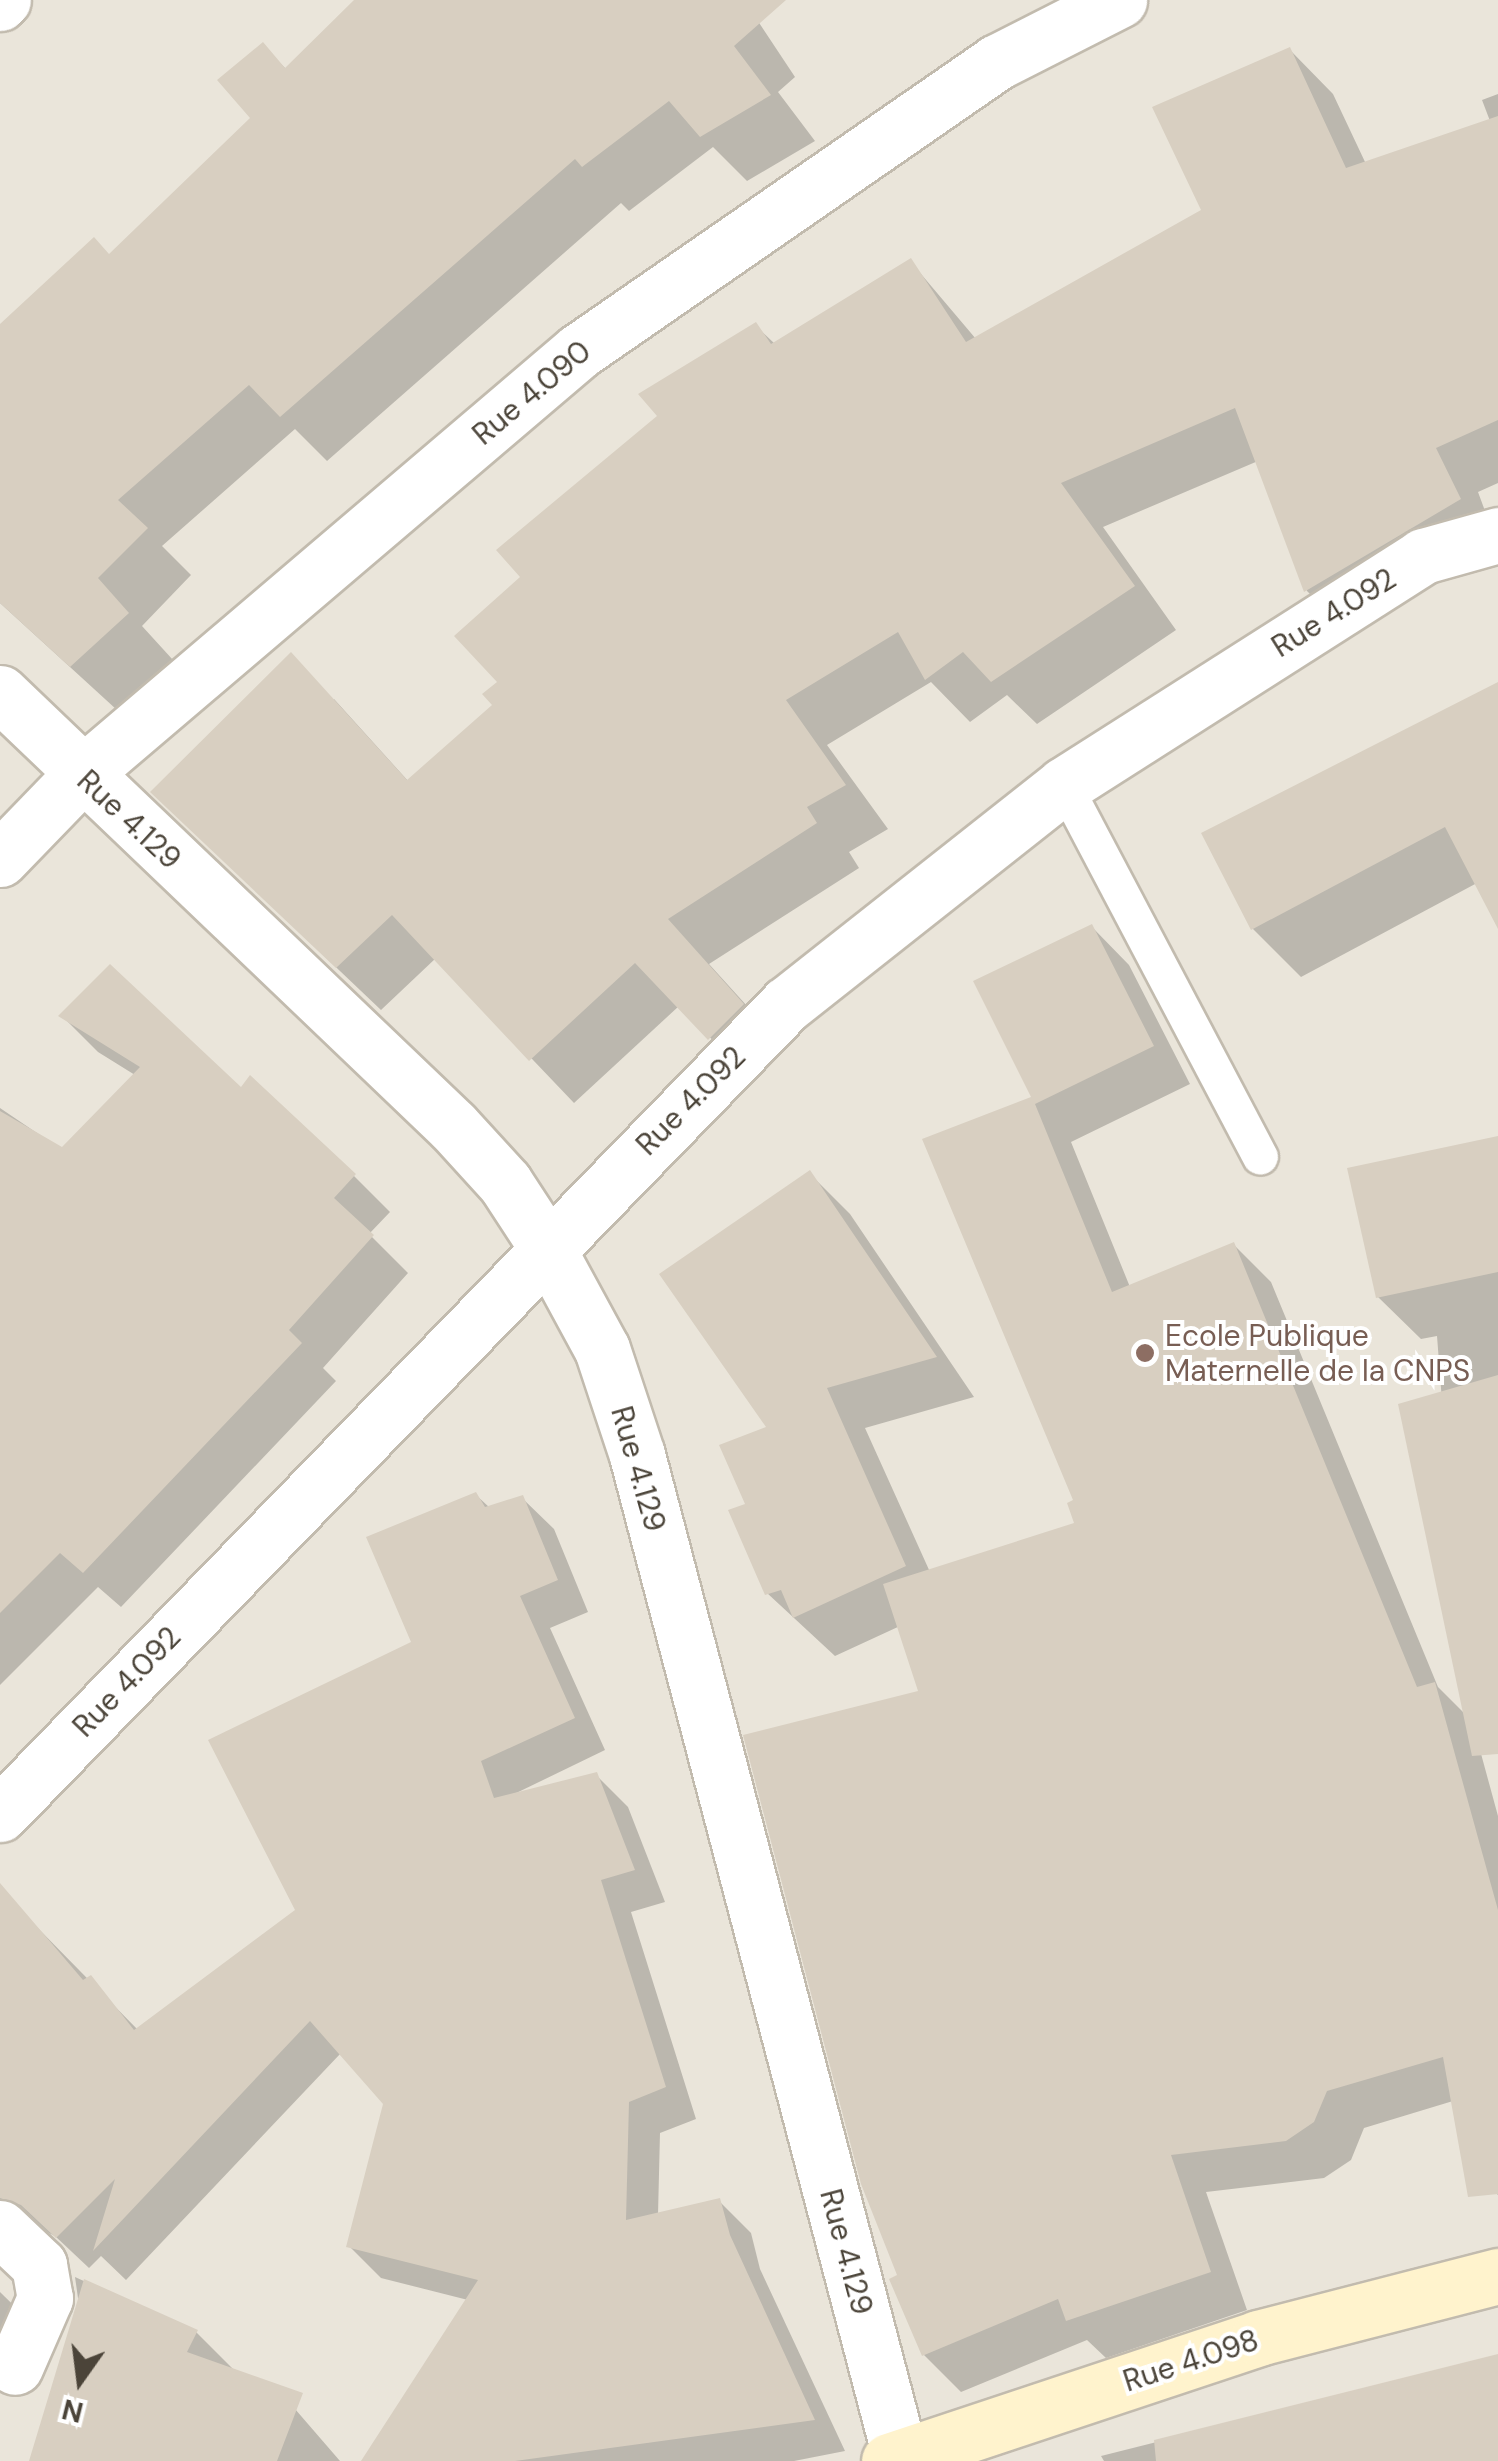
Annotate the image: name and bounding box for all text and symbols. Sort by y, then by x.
street label: Rue 4.090 [466,333,598,453]
street label: Rue 4.092 [1265,561,1403,665]
street label: Rue 4.129 [70,763,188,877]
street label: Rue 4.092 [629,1039,753,1163]
place label: Ecole Publique Maternelle de la CNPS [1165,1318,1470,1388]
marker: Ecole Publique Maternelle de la CNPS [1134,1342,1156,1364]
street label: Rue 4.129 [603,1402,673,1536]
street label: Rue 4.092 [66,1619,188,1745]
street label: Rue 4.129 [812,2185,880,2319]
street label: Rue 4.098 [1119,2322,1263,2400]
north arrow [30,2331,130,2431]
text: N [58,2390,87,2431]

